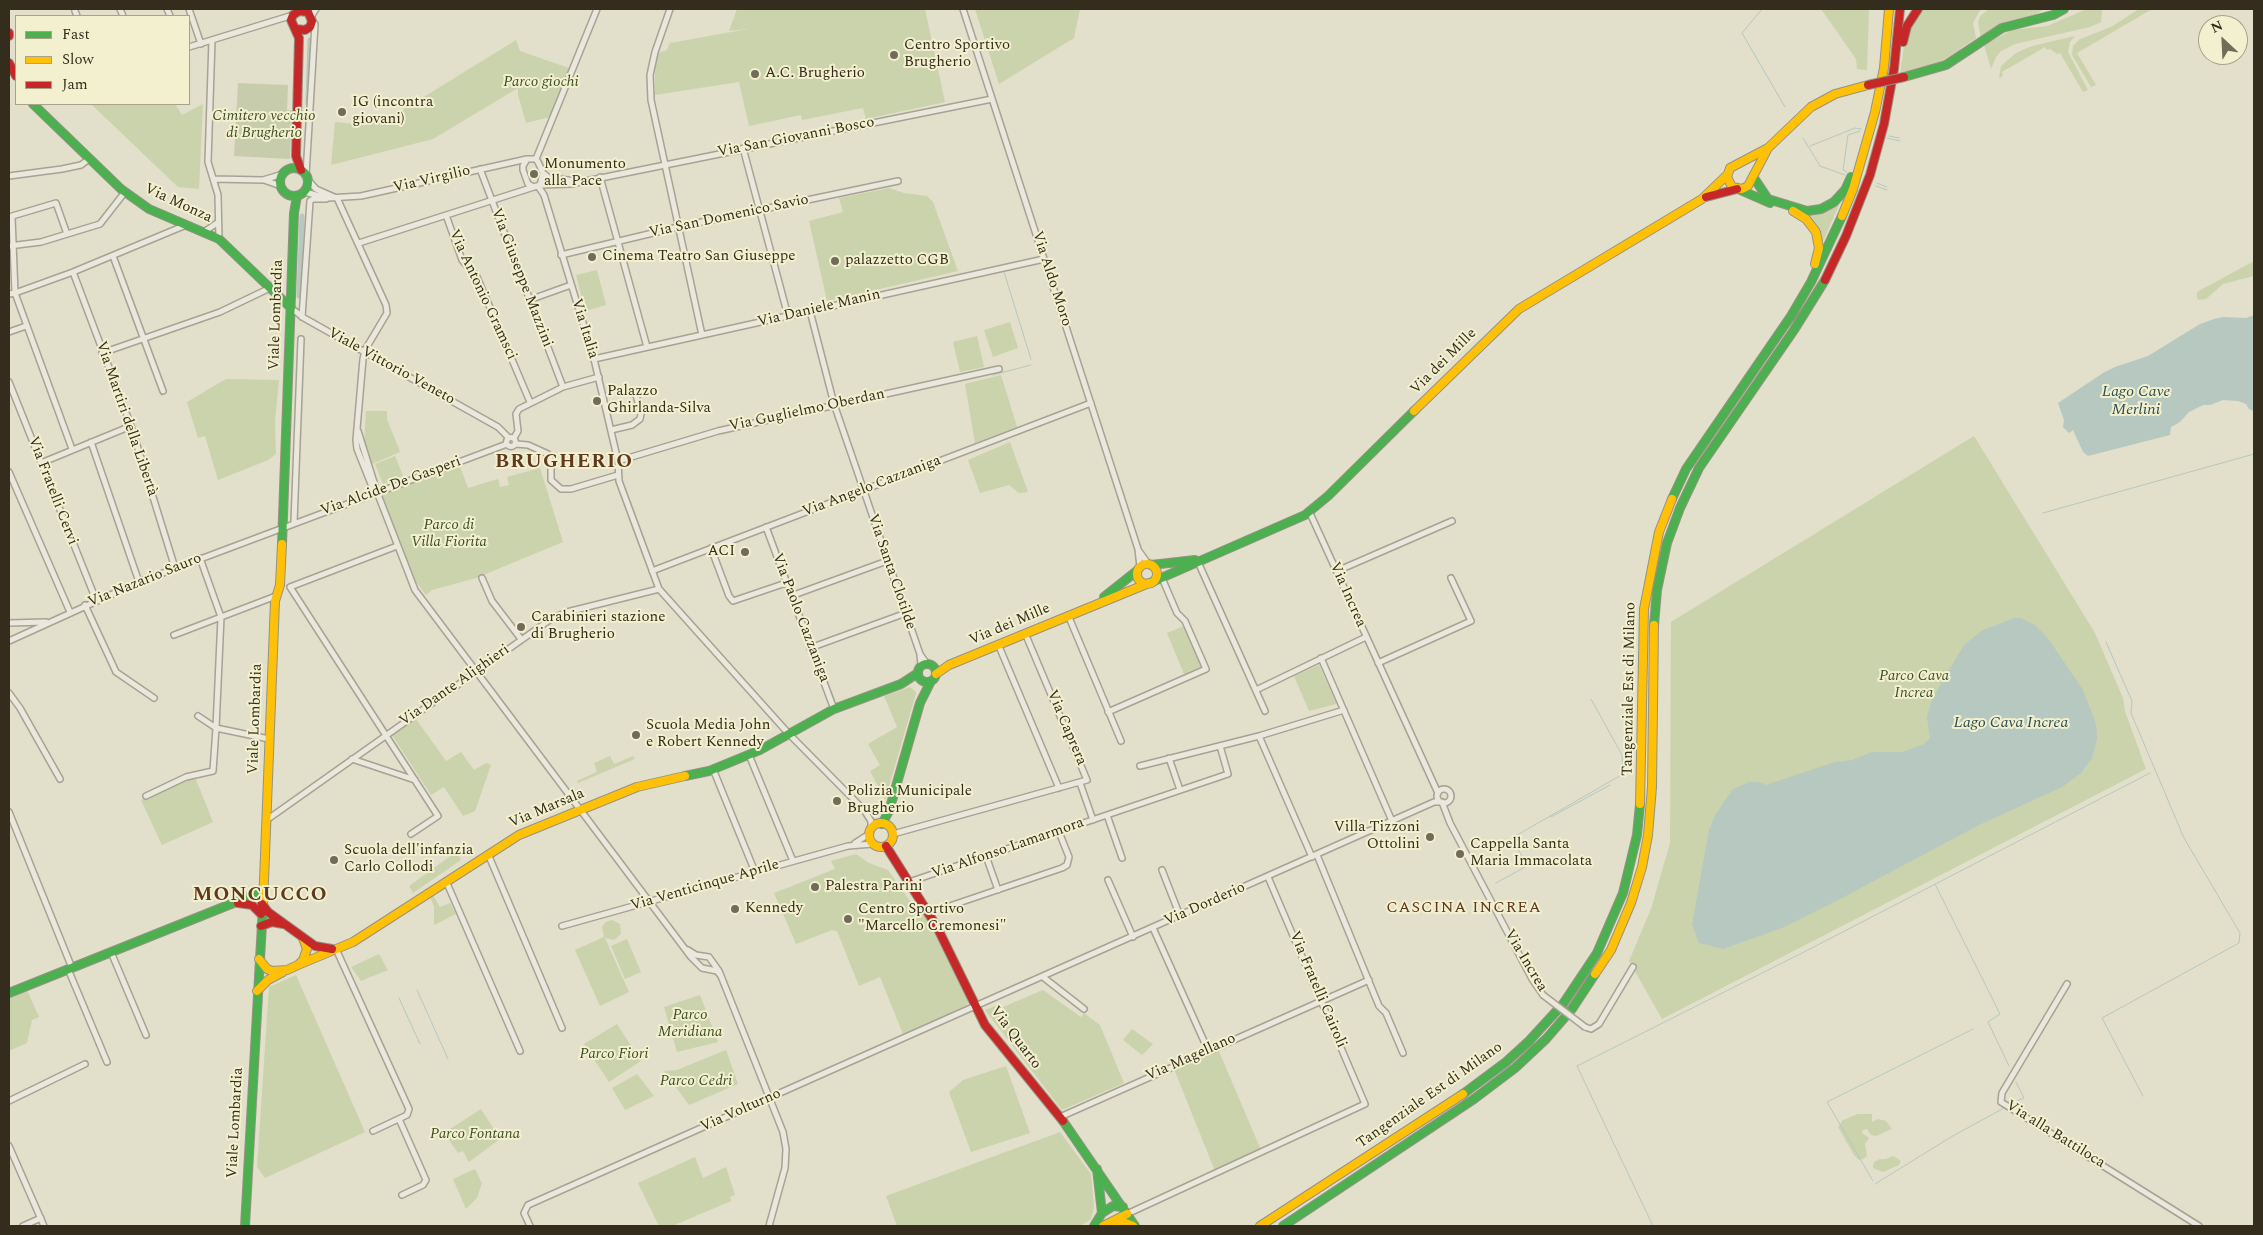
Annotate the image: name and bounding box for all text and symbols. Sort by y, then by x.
legend [15,15,190,105]
north arrow [2198,15,2248,65]
text: N [2207,15,2226,39]
text: Fast [62,23,90,46]
place label: Centro Sportivo Brugherio [904,37,1010,72]
text: Slow [62,48,94,71]
marker: Centro Sportivo Brugherio [888,49,900,61]
place label: A.C. Brugherio [765,65,865,83]
marker: A.C. Brugherio [749,68,761,80]
text: Jam [62,73,88,96]
park label: Parco giochi [503,74,579,92]
place label: IG (incontra giovani) [352,94,433,129]
marker: IG (incontra giovani) [336,106,348,118]
park label: Cimitero vecchio di Brugherio [212,108,316,143]
street label: Via San Giovanni Bosco [716,114,876,162]
place label: Monumento alla Pace [544,156,626,191]
street label: Via Virgilio [392,162,472,198]
marker: Monumento alla Pace [528,168,540,180]
street label: Via Monza [141,181,215,227]
street label: Via San Domenico Savio [647,191,811,243]
street label: Via Giuseppe Mazzini [486,206,556,350]
street label: Via Antonio Gramsci [444,227,520,363]
street label: Via Aldo Moro [1027,229,1075,329]
place label: Cinema Teatro San Giuseppe [602,248,796,266]
marker: Cinema Teatro San Giuseppe [586,251,598,263]
place label: palazzetto CGB [845,252,949,270]
marker: palazzetto CGB [829,255,841,267]
street label: Viale Lombardia [266,259,288,371]
street label: Via Daniele Manin [756,286,882,332]
street label: Via Italia [566,297,602,361]
street label: Viale Vittorio Veneto [324,325,458,409]
street label: Via dei Mille [1407,325,1481,399]
street label: Via Martiri della Libertà [91,339,161,499]
place label: Palazzo Ghirlanda-Silva [607,383,711,418]
water label: Lago Cave Merlini [2102,383,2170,421]
street label: Via Guglielmo Oberdan [728,386,886,436]
marker: Palazzo Ghirlanda-Silva [591,395,603,407]
street label: Via Fratelli Cervi [23,434,81,548]
district label: BRUGHERIO [494,451,634,475]
street label: Via Angelo Cazzaniga [800,452,944,522]
street label: Via Alcide De Gasperi [318,453,464,521]
street label: Via Santa Clotilde [863,512,919,632]
park label: Parco di Villa Fiorita [411,517,487,552]
place label: ACI [707,543,735,561]
marker: ACI [739,546,751,558]
street label: Via Nazario Sauro [86,550,204,612]
street label: Via Paolo Cazzaniga [767,551,833,685]
street label: Via Increa [1325,560,1369,630]
street label: Via dei Mille [967,600,1053,650]
street label: Tangenziale Est di Milano [1619,602,1641,776]
place label: Carabinieri stazione di Brugherio [531,609,666,644]
marker: Carabinieri stazione di Brugherio [515,621,527,633]
street label: Via Dante Alighieri [396,641,514,731]
street label: Viale Lombardia [245,663,267,775]
park label: Parco Cava Increa [1879,668,1949,703]
street label: Via Caprera [1042,688,1090,768]
water label: Lago Cava Increa [1954,714,2068,734]
place label: Scuola Media John e Robert Kennedy [646,717,770,752]
marker: Scuola Media John e Robert Kennedy [630,729,642,741]
place label: Polizia Municipale Brugherio [847,783,972,818]
street label: Via Marsala [507,785,587,833]
marker: Polizia Municipale Brugherio [831,795,843,807]
street label: Via Alfonso Lamarmora [929,814,1087,884]
place label: Villa Tizzoni Ottolini [1334,819,1420,854]
marker: Villa Tizzoni Ottolini [1424,831,1436,843]
place label: Cappella Santa Maria Immacolata [1470,836,1592,871]
place label: Scuola dell'infanzia Carlo Collodi [344,842,473,877]
marker: Cappella Santa Maria Immacolata [1454,848,1466,860]
marker: Scuola dell'infanzia Carlo Collodi [328,854,340,866]
street label: Via Venticinque Aprile [629,856,781,916]
place label: Palestra Parini [825,878,923,896]
street label: Via Dorderio [1162,879,1248,931]
marker: Palestra Parini [809,881,821,893]
district label: MONCUCCO [192,884,328,908]
district label: CASCINA INCREA [1384,899,1544,919]
place label: Kennedy [745,900,803,918]
place label: Centro Sportivo "Marcello Cremonesi" [858,901,1007,936]
marker: Kennedy [729,903,741,915]
marker: Centro Sportivo "Marcello Cremonesi" [842,913,854,925]
street label: Via Increa [1499,927,1551,995]
street label: Via Fratelli Cairoli [1284,929,1350,1051]
street label: Via Quarto [986,1003,1044,1073]
park label: Parco Meridiana [658,1007,722,1042]
street label: Via Magellano [1143,1030,1239,1086]
street label: Tangenziale Est di Milano [1354,1039,1506,1153]
park label: Parco Fiori [580,1046,648,1064]
street label: Viale Lombardia [224,1067,248,1179]
park label: Parco Cedri [660,1073,732,1091]
street label: Via Volturno [698,1085,784,1137]
street label: Via alla Battiloca [2002,1097,2108,1173]
park label: Parco Fontana [430,1126,520,1144]

